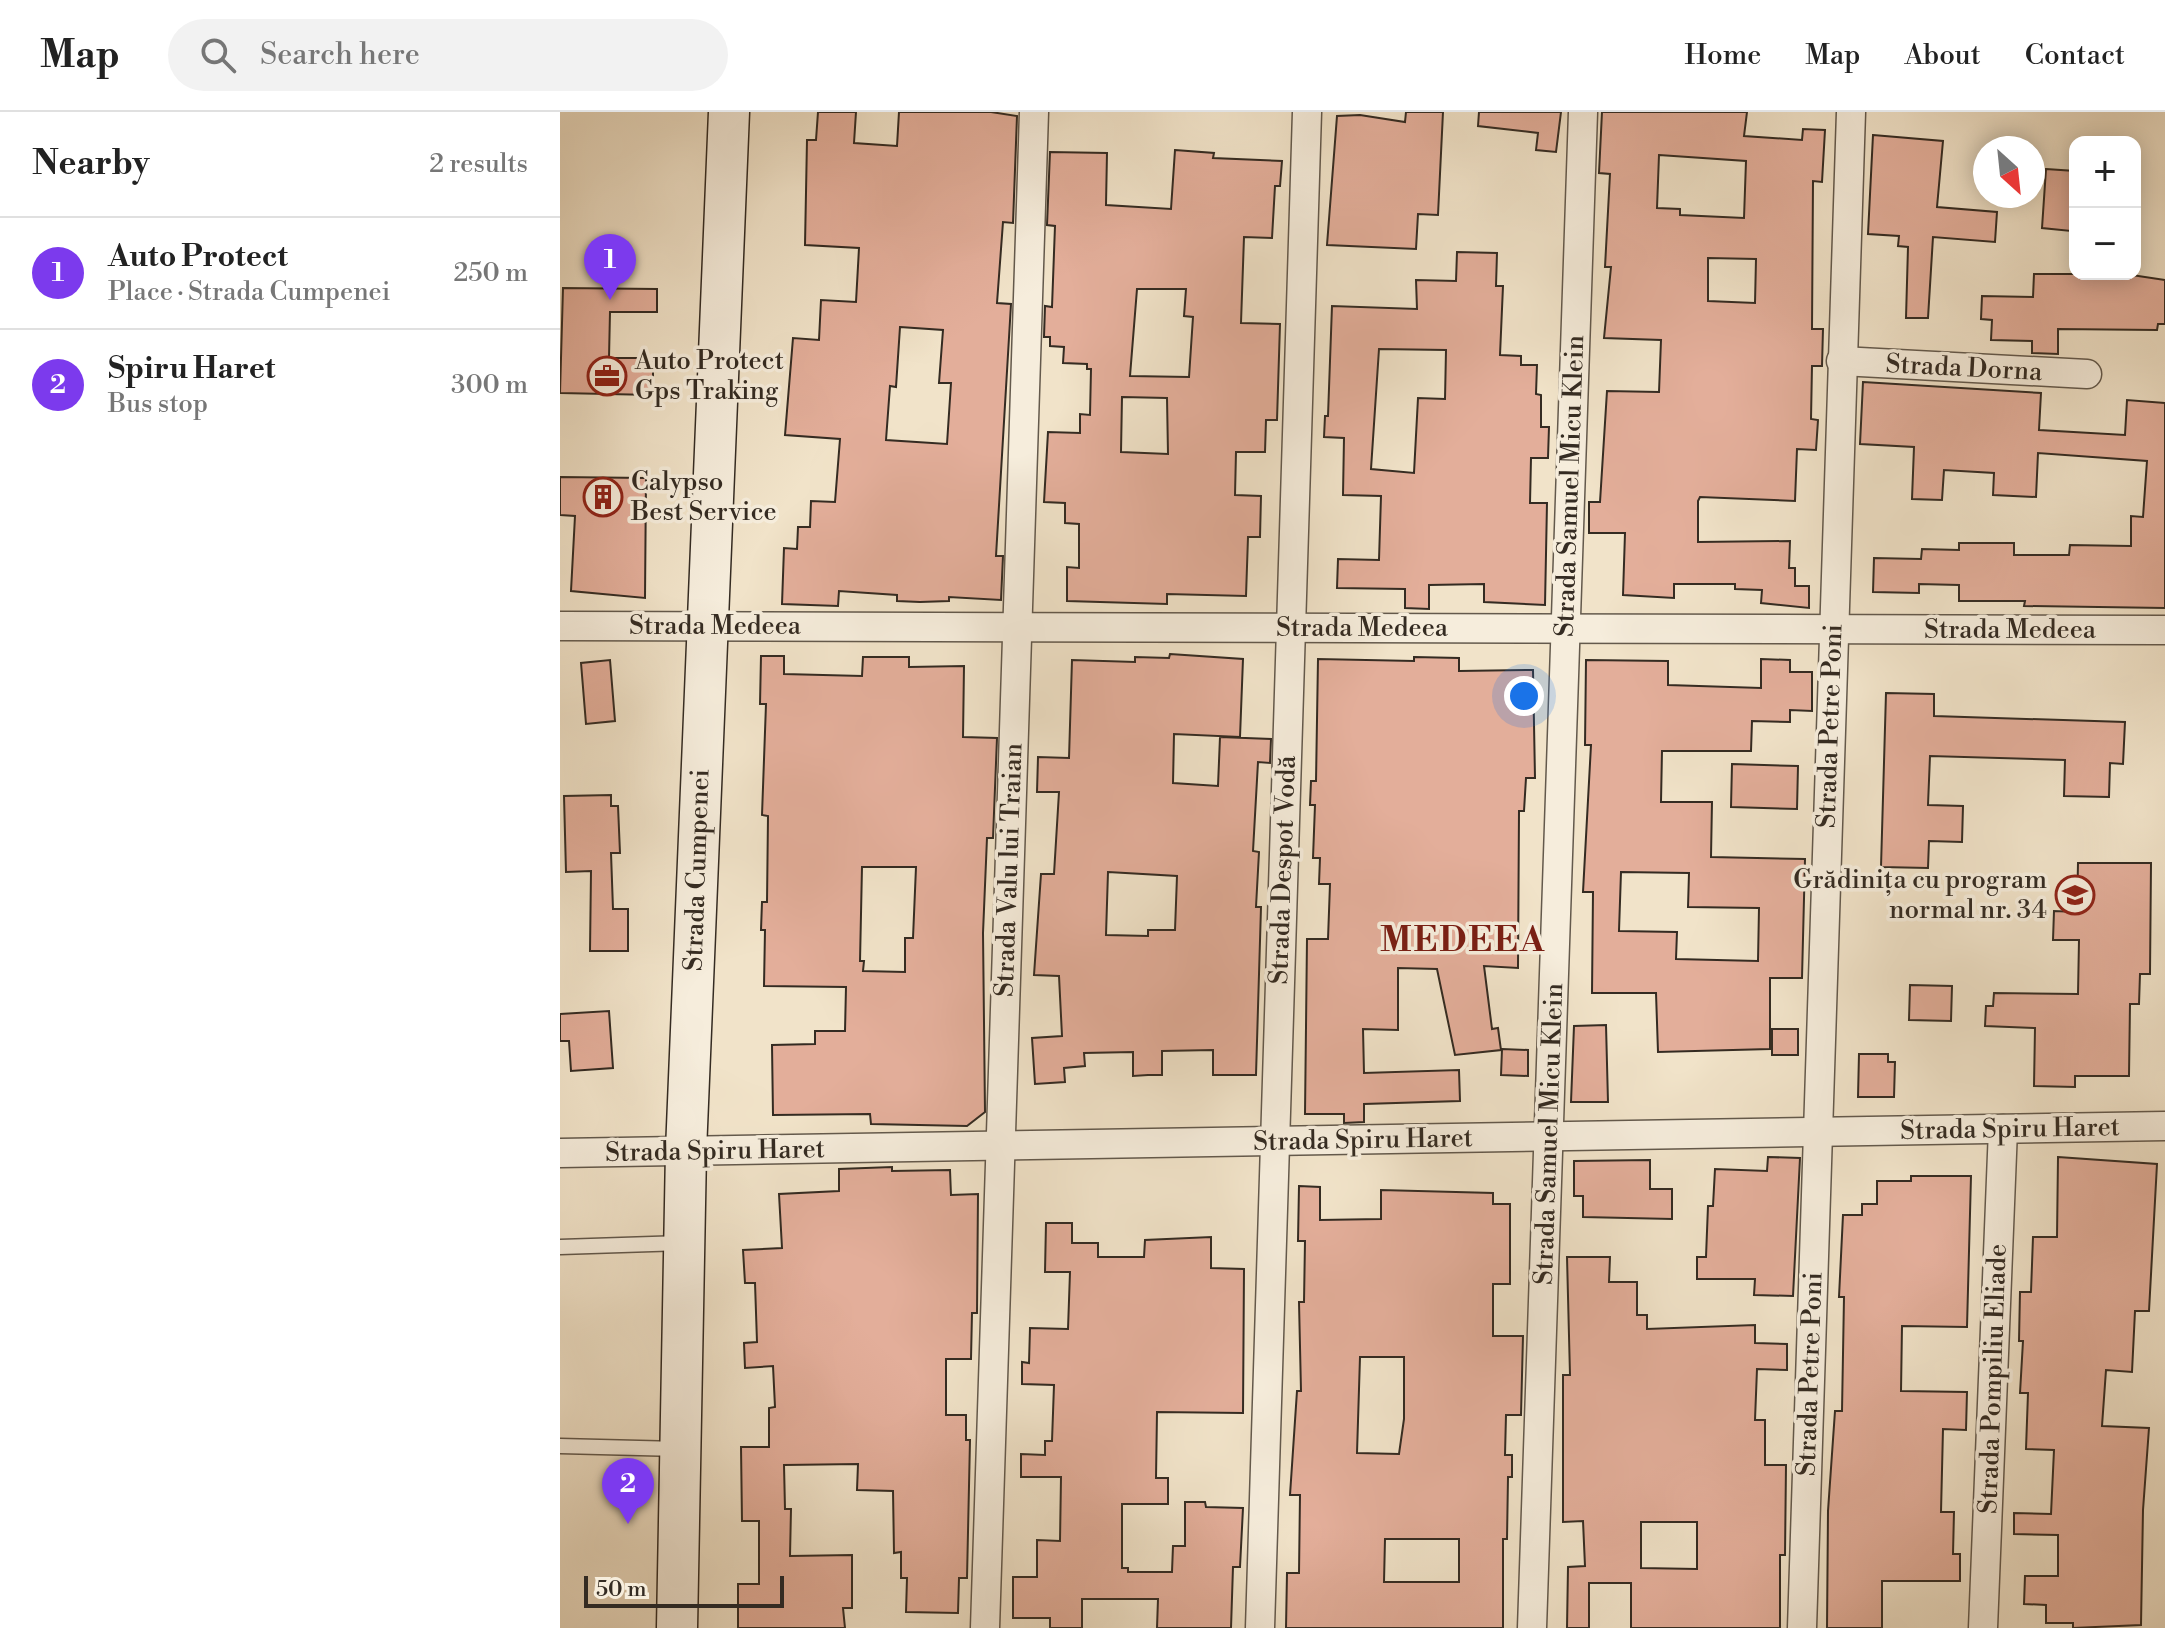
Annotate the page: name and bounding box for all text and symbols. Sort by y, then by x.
search box [168,19,728,91]
text: Map [40,32,120,79]
icon: search [196,33,240,77]
text: Search here [260,36,420,74]
text: Home [1685,38,1761,73]
text: Map [1805,38,1860,73]
text: About [1904,38,1981,73]
text: Contact [2025,38,2125,73]
north arrow [1973,136,2045,208]
map controls [2069,136,2141,280]
button: + [2069,136,2141,208]
text: Nearby [32,143,150,185]
text: 2 results [429,148,528,180]
button: − [2069,208,2141,280]
pin: 1 [584,234,636,300]
text: Auto Protect [108,238,288,276]
text: 1 [52,257,64,289]
text: 250 m [453,257,528,289]
text: Place · Strada Cumpenei [108,276,390,308]
street label: Strada Samuel Micu Klein [1549,334,1591,638]
place label: Auto Protect Gps Traking [634,345,784,407]
street label: Strada Dorna [1885,348,2044,388]
text: Spiru Haret [108,350,275,388]
office icon: Auto Protect Gps Traking [586,355,628,397]
text: 2 [50,369,66,401]
text: 300 m [451,369,528,401]
text: Bus stop [108,388,208,420]
place label: Calypso Best Service [630,466,777,528]
building icon: Calypso Best Service [582,476,624,518]
street label: Strada Medeea [629,610,802,642]
street label: Strada Medeea [1276,612,1449,644]
street label: Strada Medeea [1924,614,2097,646]
street label: Strada Petre Poni [1810,623,1850,829]
your location [1504,676,1544,716]
street label: Strada Valu lui Traian [989,742,1029,998]
street label: Strada Despot Vodă [1263,754,1303,985]
street label: Strada Cumpenei [677,768,717,972]
place label: Grădinița cu program normal nr. 34 [1793,864,2047,926]
school or university icon: Grădinița cu program normal nr. 34 [2054,874,2096,916]
district label: MEDEEA [1380,920,1546,962]
street label: Strada Samuel Micu Klein [1528,982,1570,1286]
street label: Strada Spiru Haret [1900,1111,2120,1147]
street label: Strada Spiru Haret [1253,1122,1473,1158]
street label: Strada Spiru Haret [605,1133,825,1169]
street label: Strada Pompiliu Eliade [1972,1243,2014,1515]
street label: Strada Petre Poni [1790,1271,1830,1477]
pin: 2 [602,1458,654,1524]
scale bar [584,1572,784,1608]
text: 50 m [596,1576,647,1603]

